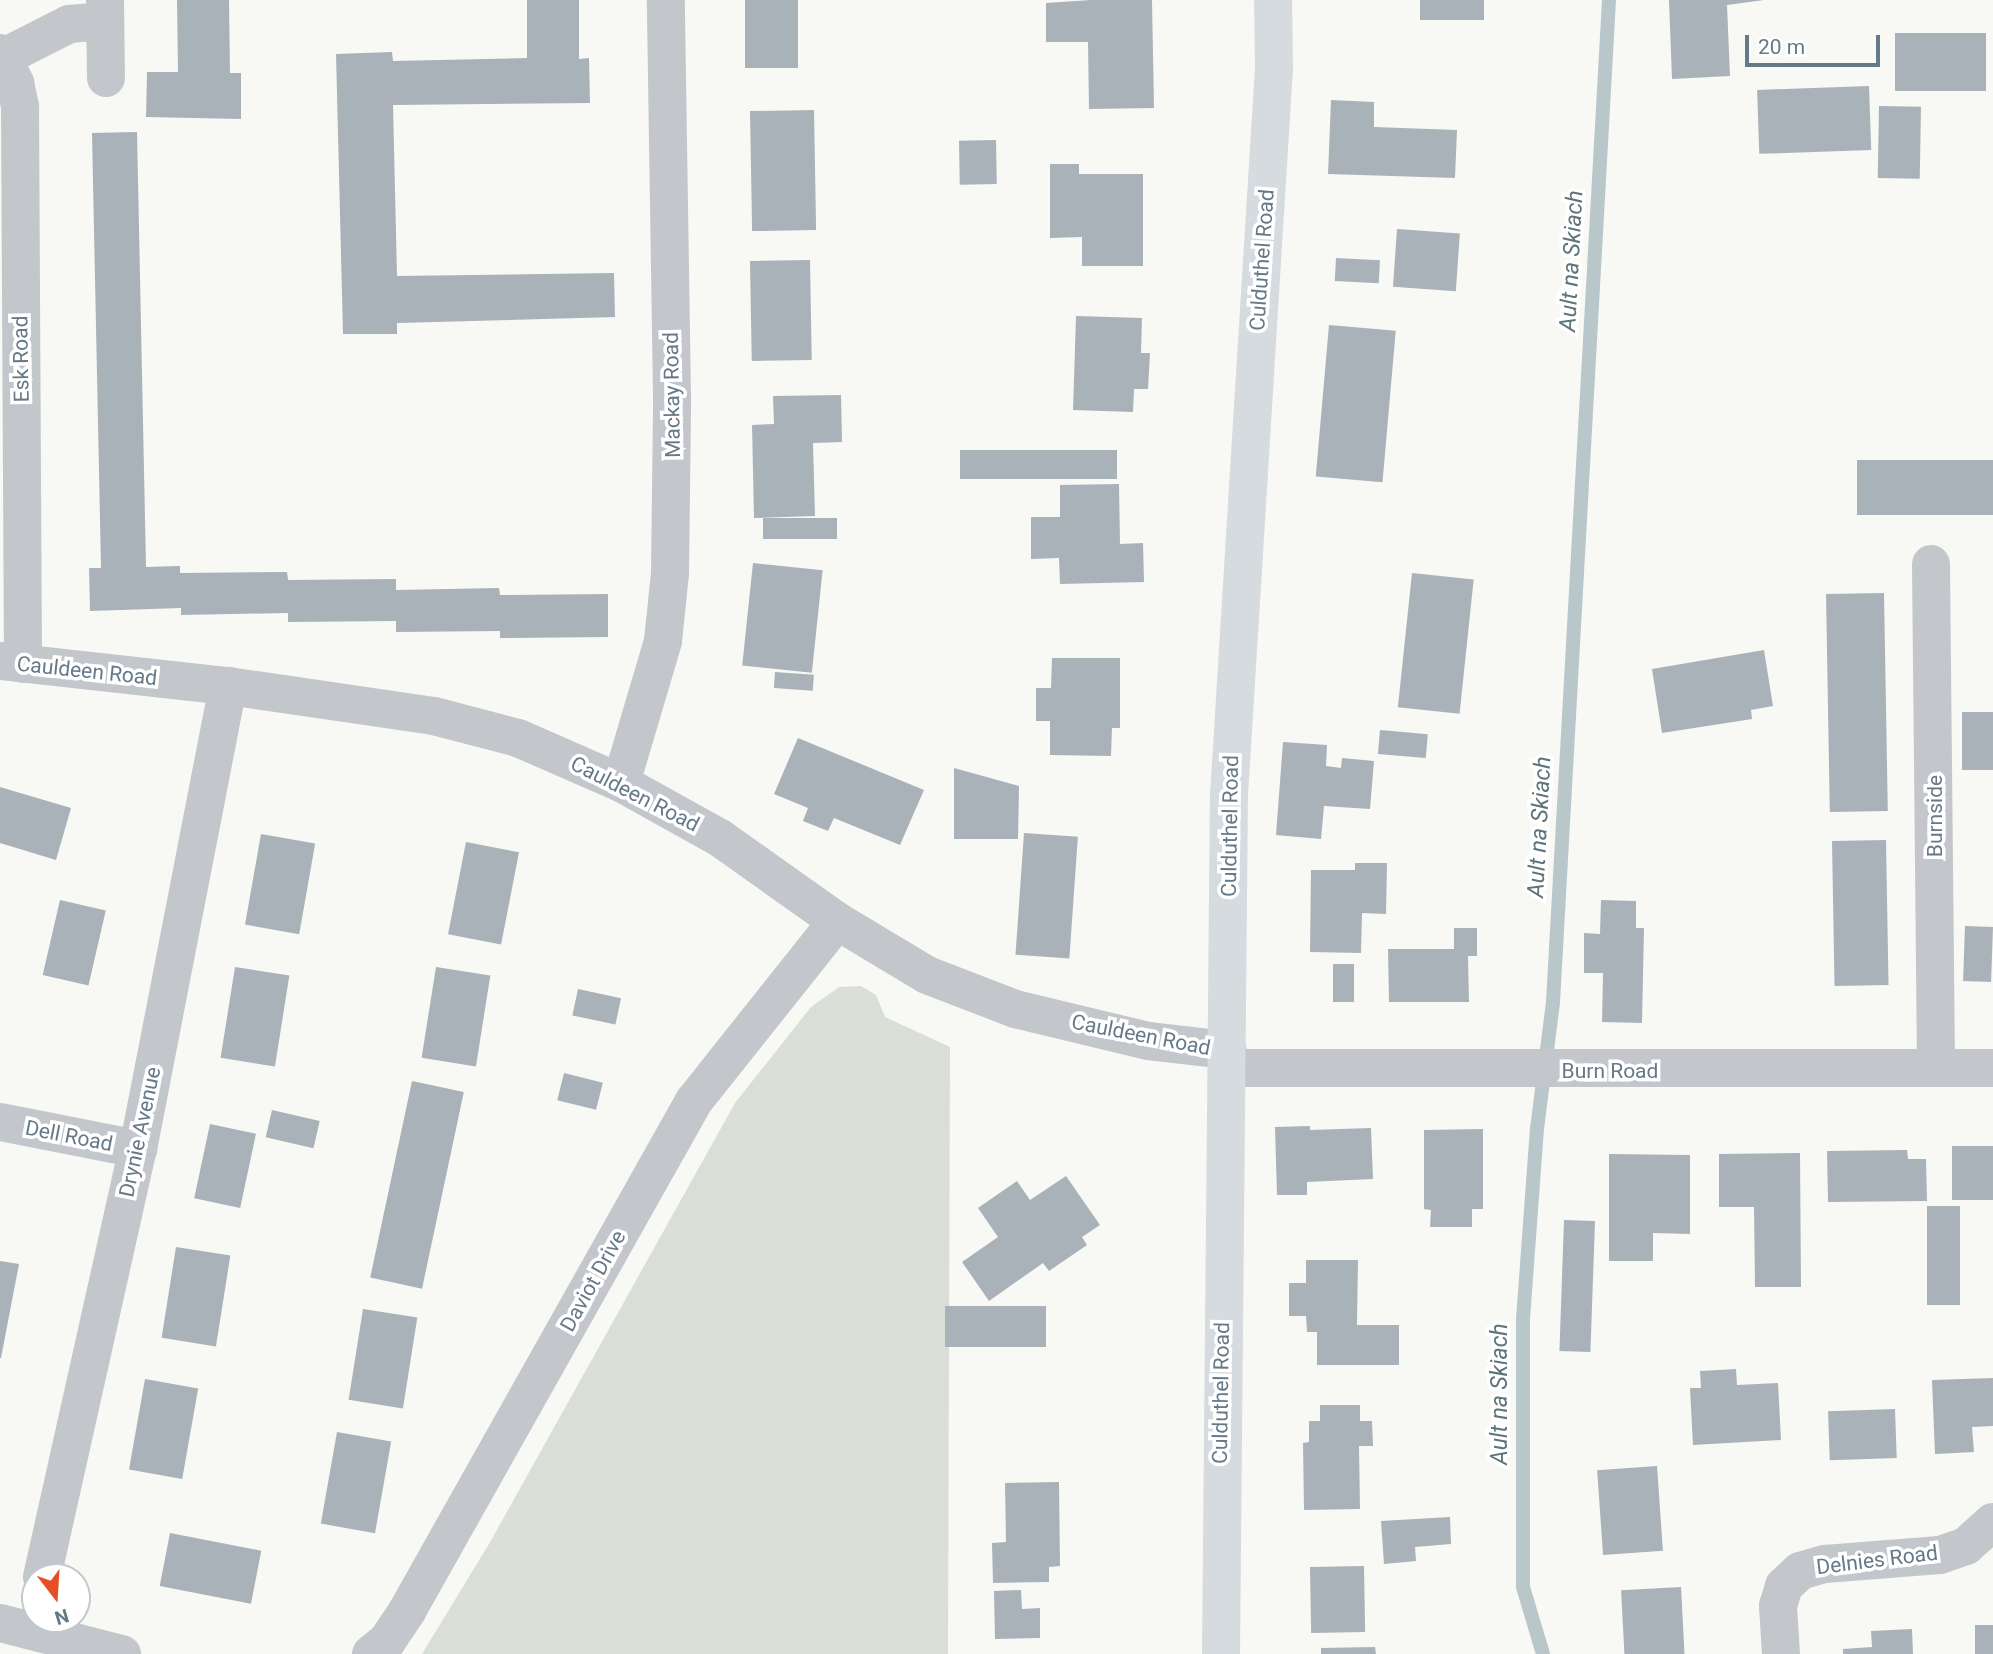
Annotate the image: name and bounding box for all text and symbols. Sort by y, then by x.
scale bar [1748,21,1883,65]
text: 20 m [1758,35,1805,59]
street label: Culduthel Road [1244,188,1280,332]
water label: Ault na Skiach [1555,190,1589,332]
street label: Esk Road [8,315,34,403]
street label: Mackay Road [658,332,686,458]
street label: Cauldeen Road [16,651,158,691]
street label: Cauldeen Road [567,751,703,837]
street label: Culduthel Road [1216,755,1244,897]
water label: Ault na Skiach [1523,756,1557,898]
street label: Burnside [1922,775,1948,857]
street label: Cauldeen Road [1069,1009,1213,1061]
street label: Burn Road [1562,1058,1658,1084]
street label: Drynie Avenue [114,1064,166,1200]
street label: Dell Road [23,1115,115,1157]
street label: Daviot Drive [555,1226,631,1336]
street label: Culduthel Road [1207,1322,1235,1464]
water label: Ault na Skiach [1486,1323,1514,1465]
street label: Delnies Road [1815,1540,1939,1580]
north arrow [21,1563,91,1633]
text: N [52,1604,71,1630]

